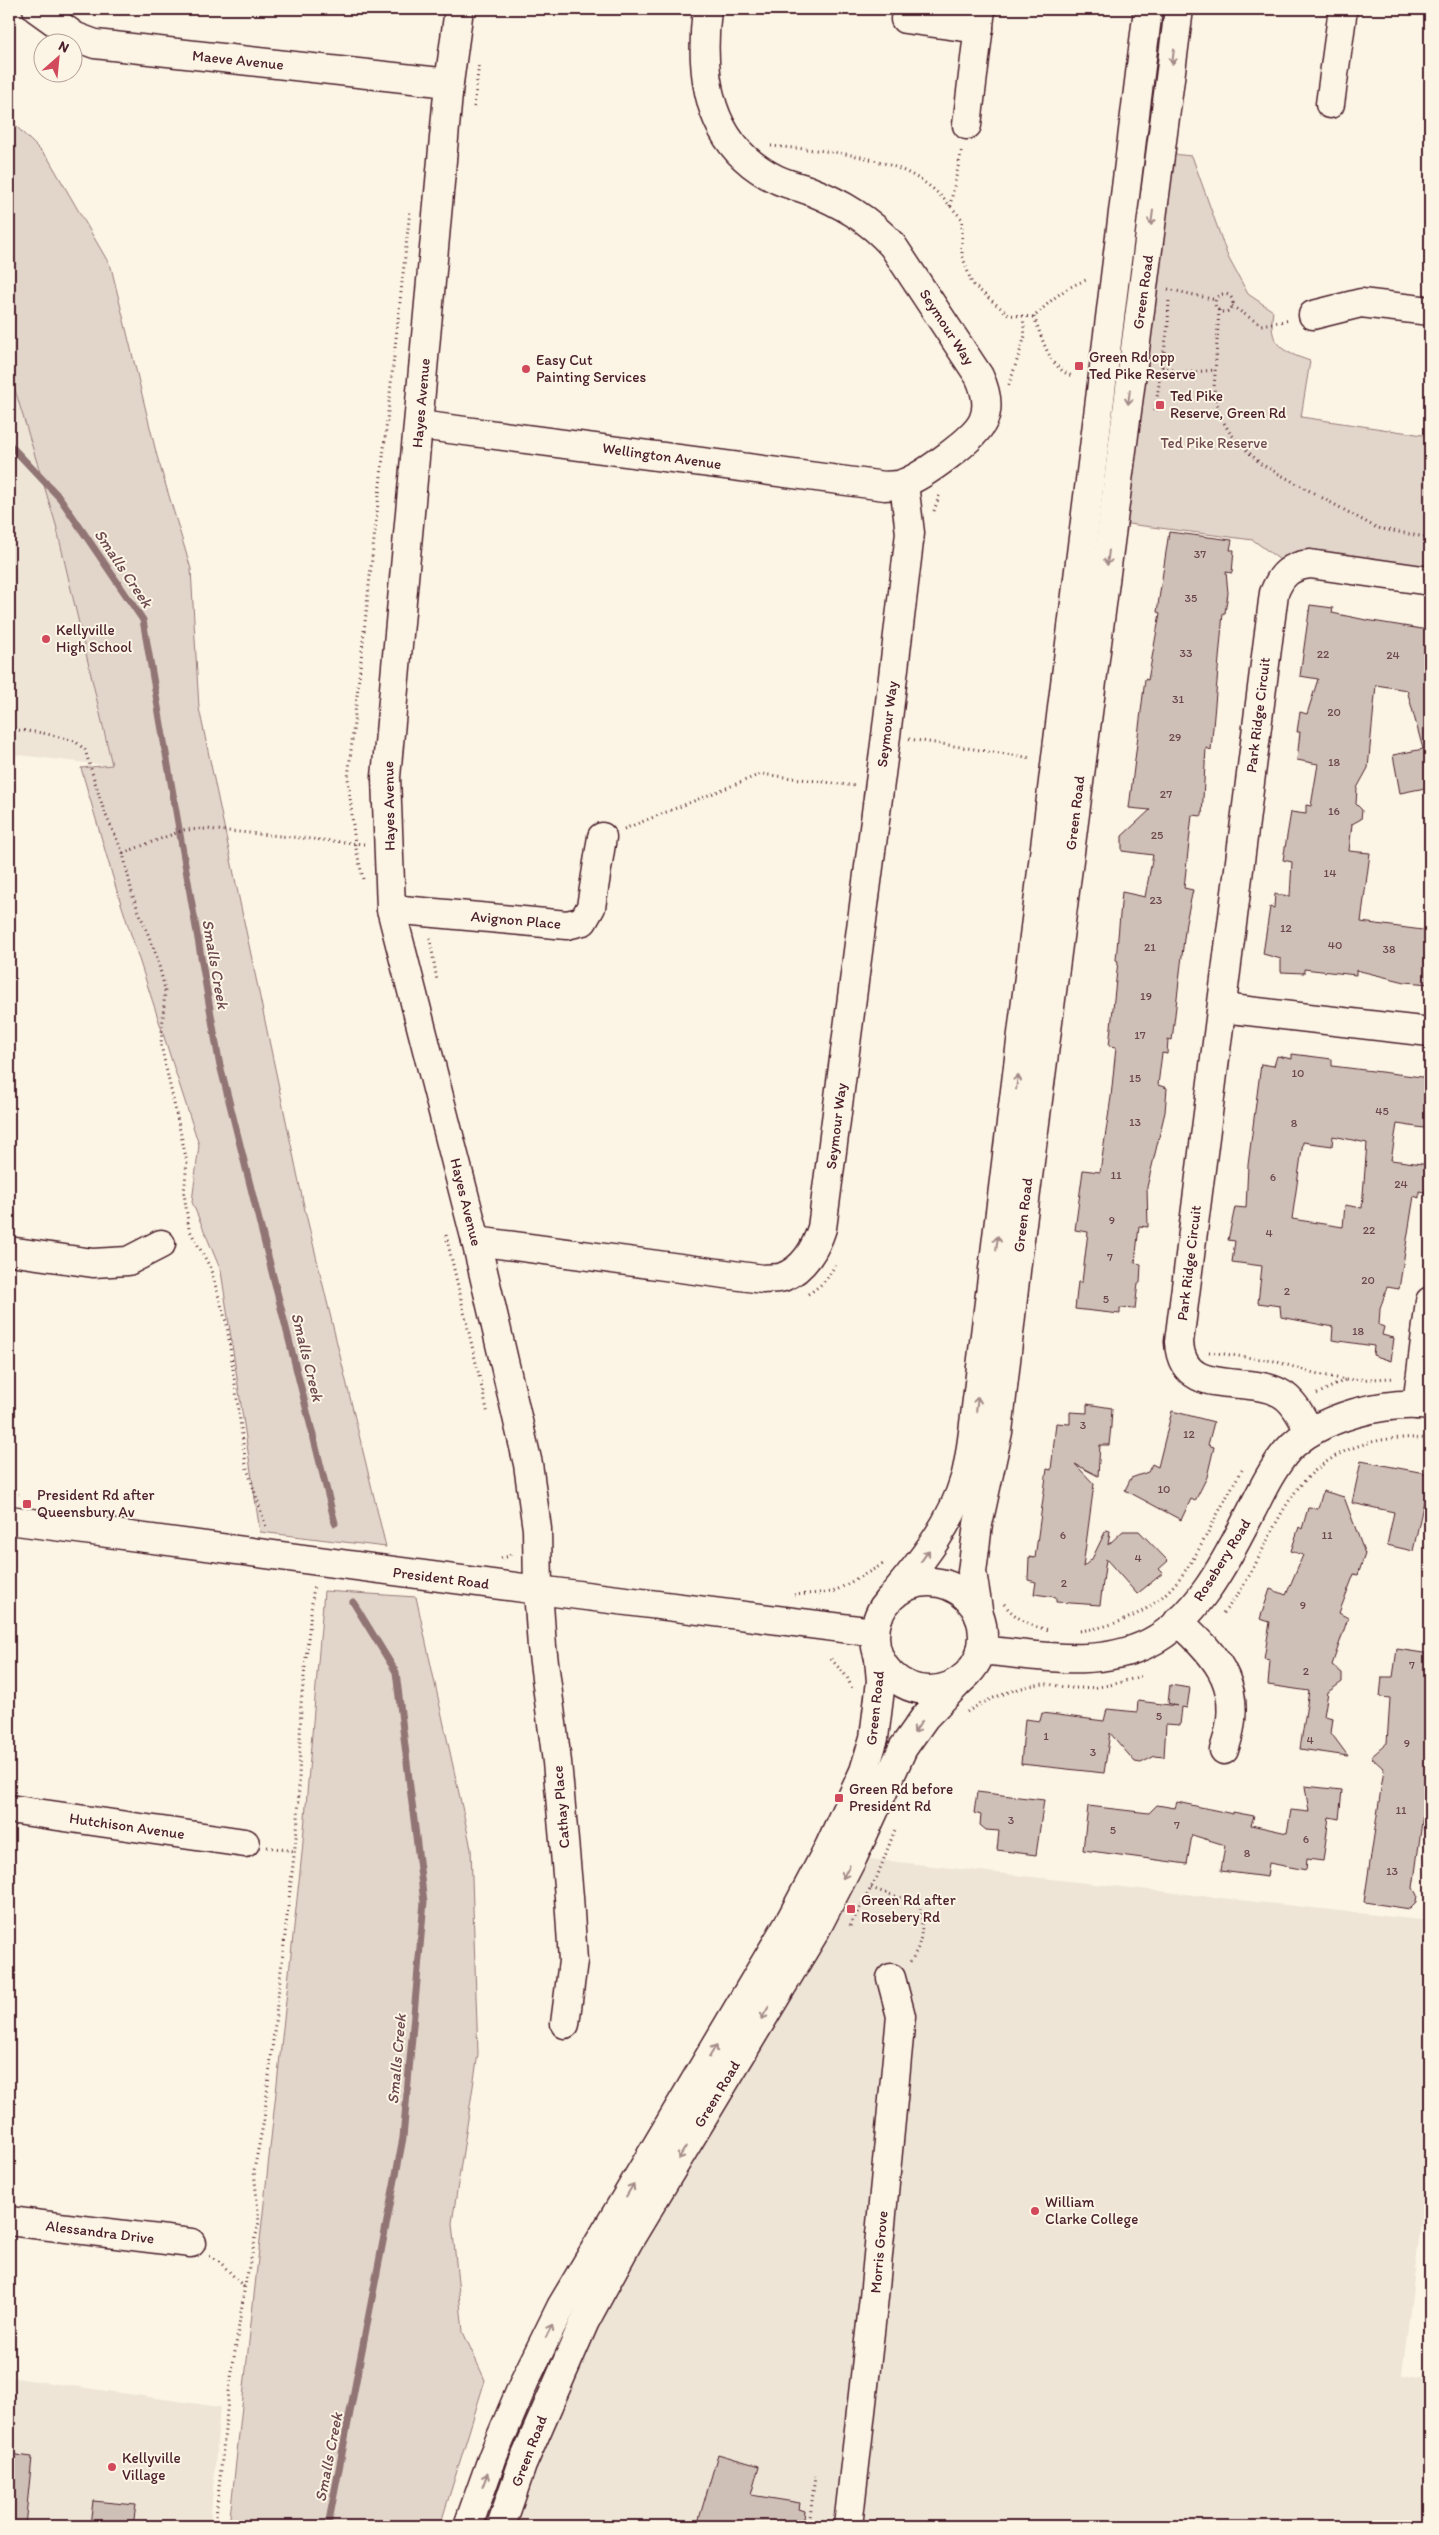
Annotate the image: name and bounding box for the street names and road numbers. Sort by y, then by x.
street label: Maeve Avenue [191,46,285,74]
street label: Green Road [1129,254,1157,330]
street label: Seymour Way [916,286,978,368]
street label: Hayes Avenue [408,357,434,449]
street label: Wellington Avenue [601,439,723,473]
street label: Park Ridge Circuit [1242,656,1274,774]
street label: Seymour Way [873,680,901,768]
street label: Hayes Avenue [379,761,399,851]
street label: Green Road [1062,775,1088,851]
street label: Avignon Place [470,907,562,933]
street label: Seymour Way [822,1082,850,1170]
street label: Hayes Avenue [446,1156,486,1248]
street label: Green Road [1010,1177,1036,1253]
street label: Park Ridge Circuit [1173,1204,1205,1322]
street label: Rosebery Road [1189,1515,1255,1605]
street label: President Road [392,1563,490,1593]
street label: Green Road [862,1670,888,1746]
street label: Cathay Place [548,1765,574,1849]
street label: Hutchison Avenue [68,1809,186,1843]
street label: Green Road [690,2057,744,2131]
street label: Morris Grove [866,2210,892,2294]
street label: Alessandra Drive [45,2216,155,2248]
street label: Green Road [507,2413,551,2489]

